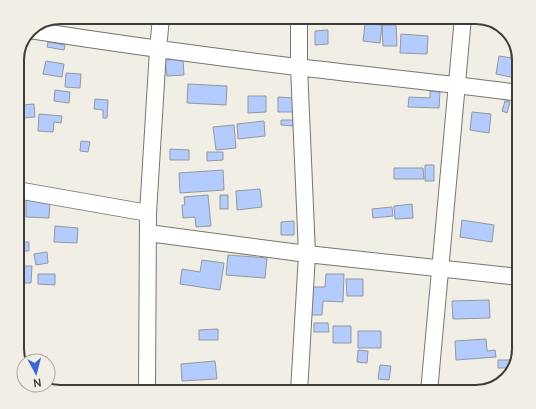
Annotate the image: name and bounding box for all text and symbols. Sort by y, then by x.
north arrow [16,353,56,393]
text: N [32,375,42,391]

